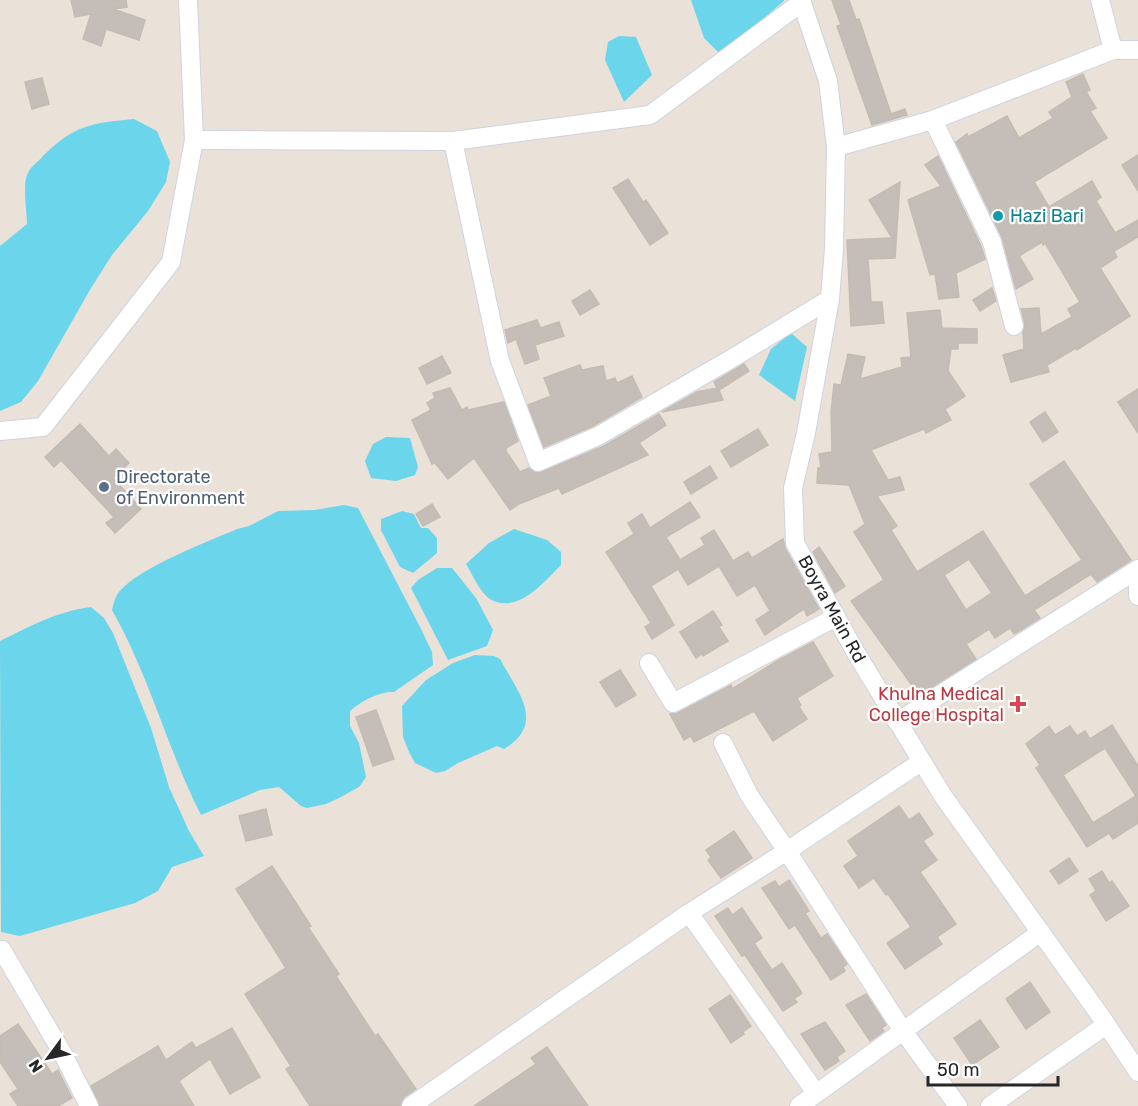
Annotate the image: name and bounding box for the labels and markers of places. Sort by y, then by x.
place label: Hazi Bari [1010,205,1084,227]
marker: Hazi Bari [991,209,1005,223]
place label: Directorate of Environment [116,466,245,509]
marker: Directorate of Environment [97,480,111,494]
place label: Khulna Medical College Hospital [869,683,1004,726]
marker: Khulna Medical College Hospital [1009,695,1027,713]

